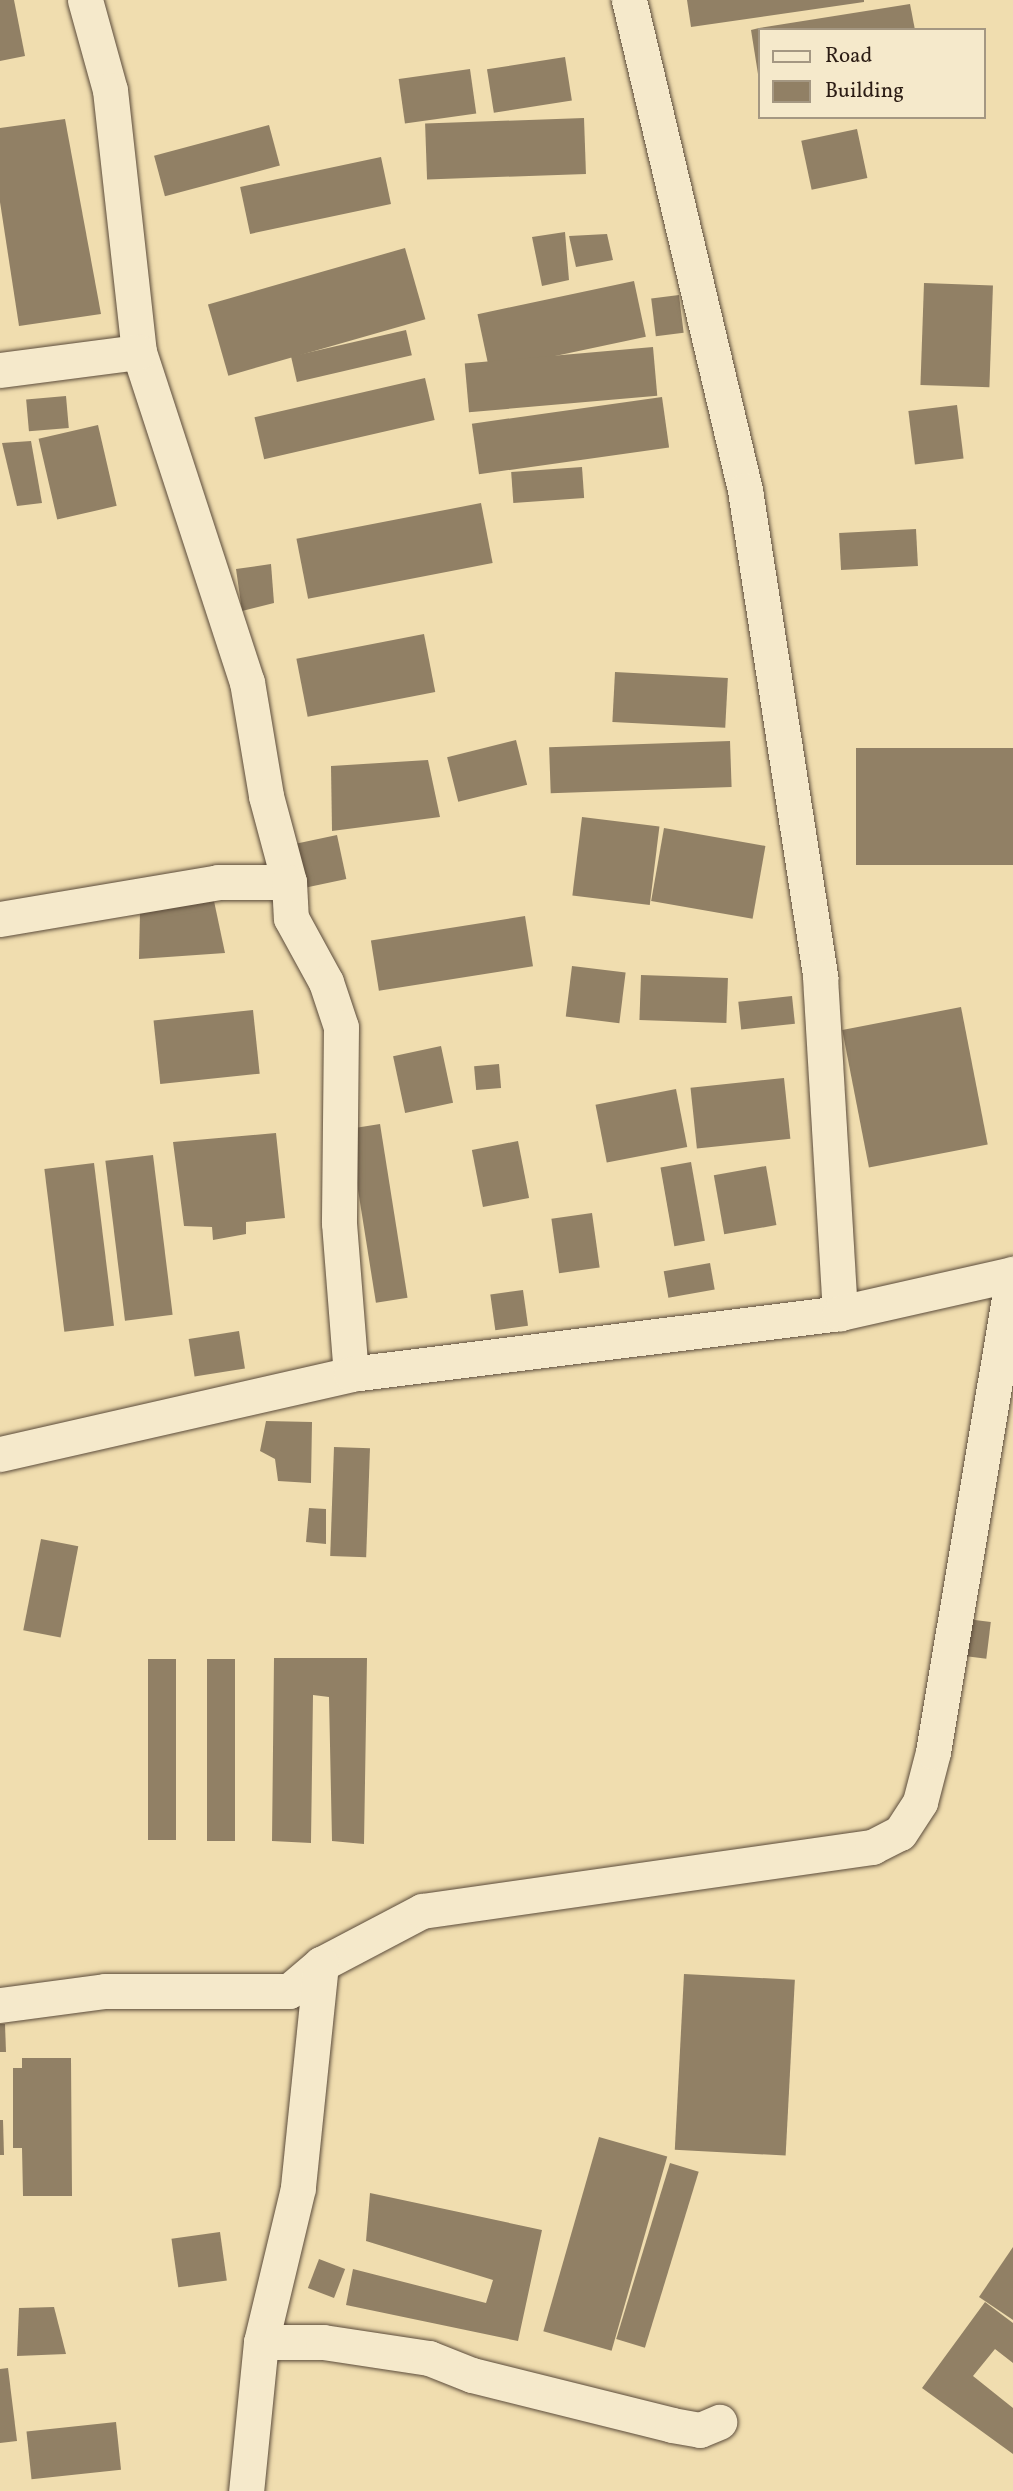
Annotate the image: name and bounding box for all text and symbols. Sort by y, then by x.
legend [758,28,985,119]
text: Road [825,42,872,71]
text: Building [825,77,904,106]

